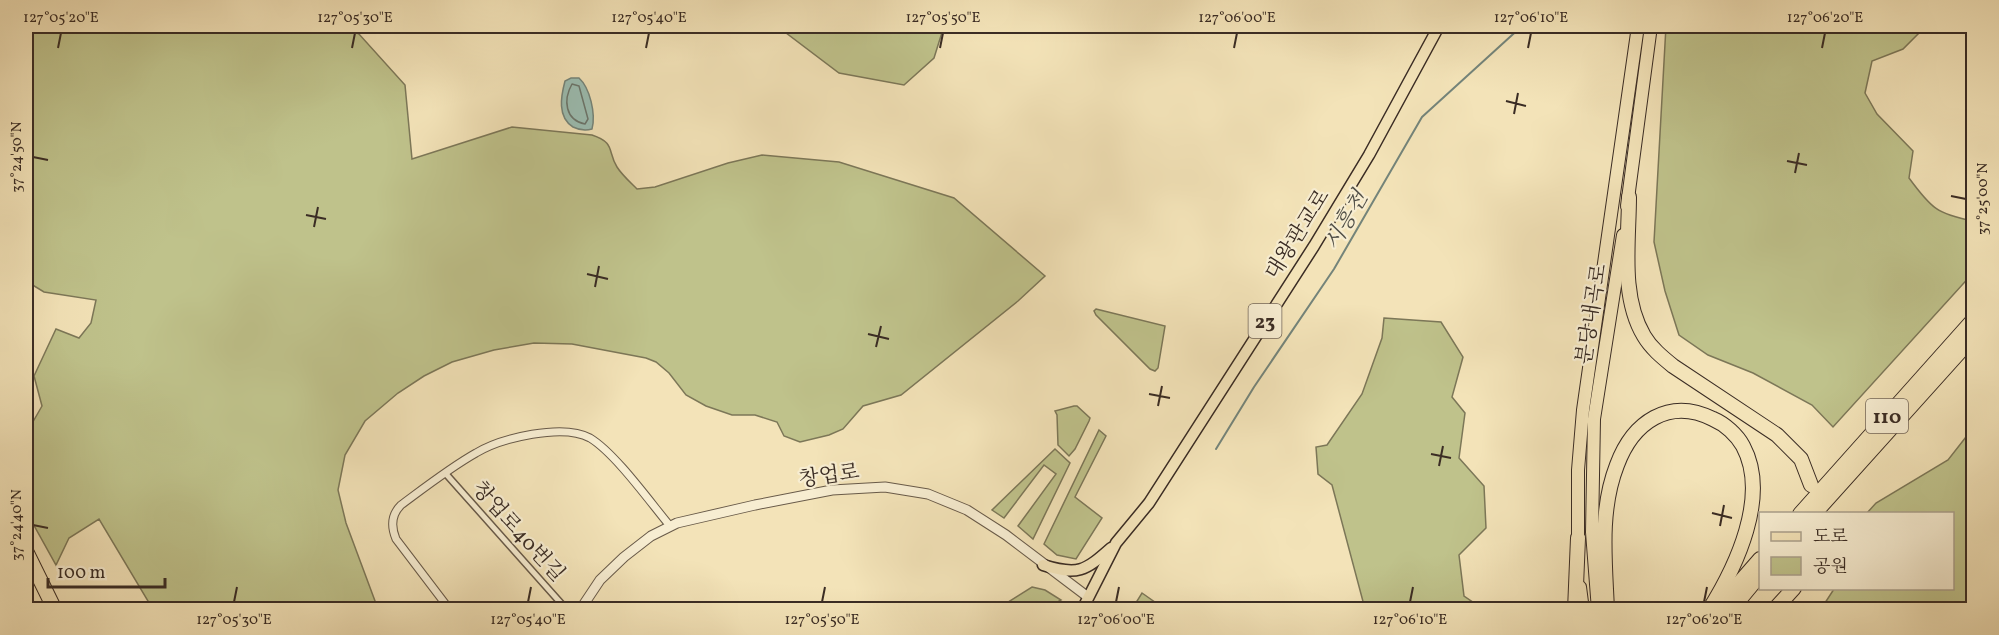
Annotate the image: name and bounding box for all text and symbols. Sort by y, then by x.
text: 127°05'20"E [23,8,99,29]
text: 127°05'30"E [317,8,393,29]
text: 127°05'40"E [611,8,687,29]
text: 127°05'50"E [906,8,980,29]
text: 127°06'00"E [1198,8,1276,29]
text: 127°06'10"E [1494,8,1568,29]
text: 127°06'20"E [1787,8,1863,29]
text: 37°24'50"N [7,121,28,193]
text: 37°25'00"N [1973,163,1994,235]
street label: 대왕판교로 [1259,184,1337,285]
water label: 시흥천 [1318,184,1377,257]
street label: 분당내곡로 [1570,262,1615,367]
road number: 23 [1248,304,1282,338]
road number: 110 [1866,399,1908,433]
street label: 창업로 [797,458,861,495]
street label: 창업로40번길 [465,475,571,589]
text: 37°24'40"N [7,489,28,561]
legend [1759,512,1954,590]
text: 도로 [1813,525,1848,550]
scale bar [48,551,165,589]
text: 공원 [1813,555,1848,580]
text: 100 m [57,561,106,586]
text: 127°05'30"E [196,610,272,631]
text: 127°05'40"E [490,610,566,631]
text: 127°05'50"E [785,610,859,631]
text: 127°06'00"E [1077,610,1155,631]
text: 127°06'10"E [1373,610,1447,631]
text: 127°06'20"E [1666,610,1742,631]

